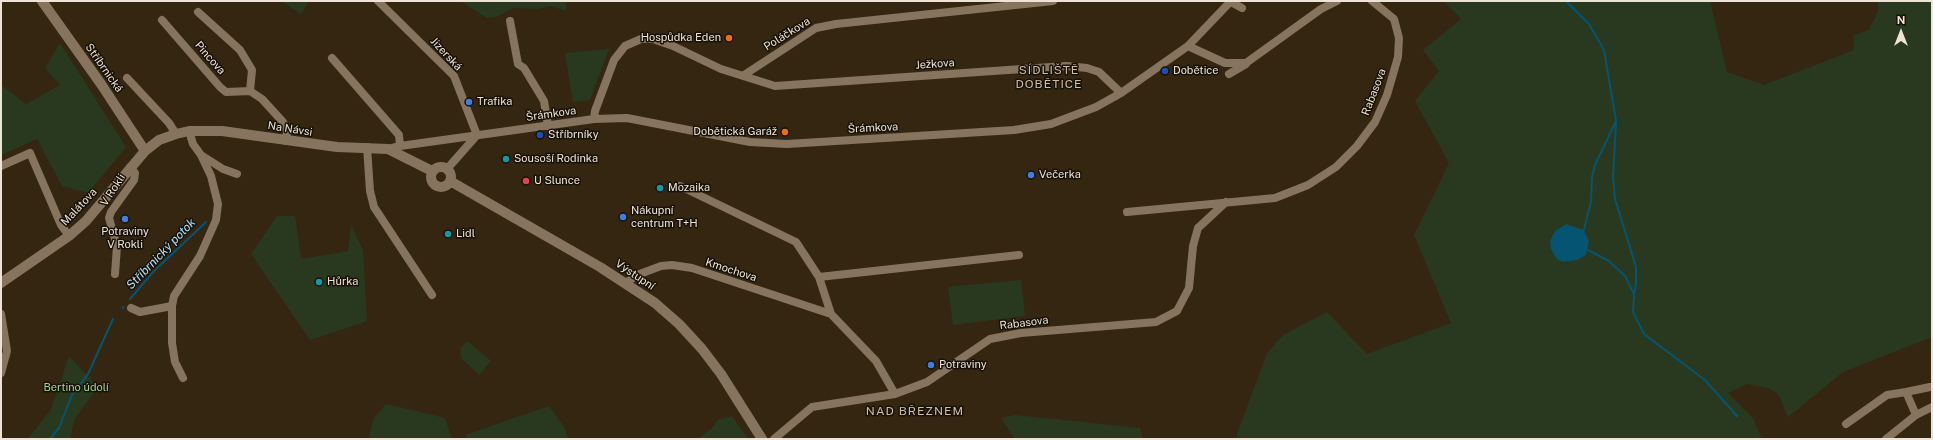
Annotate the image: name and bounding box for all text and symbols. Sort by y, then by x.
north arrow [1881,12,1921,52]
text: N [1897,14,1905,26]
street label: Poláčkova [761,15,813,53]
place label: Hospůdka Eden [641,31,721,45]
marker: Hospůdka Eden [724,33,734,43]
street label: Jizerská [427,35,465,73]
street label: Pincova [192,39,228,77]
street label: Stříbrnická [82,41,126,95]
street label: Ježkova [915,56,955,72]
district label: SÍDLIŠTĚ DOBĚTICE [1015,63,1083,91]
place label: Dobětice [1173,64,1219,78]
marker: Dobětice [1160,66,1170,76]
street label: Rabasova [1359,67,1389,117]
place label: Trafika [477,95,512,109]
marker: Trafika [464,97,474,107]
street label: Šrámkova [525,104,577,124]
street label: Na Návsi [267,119,313,139]
street label: Šrámkova [847,120,899,136]
place label: Dobětická Garáž [693,125,777,139]
marker: Dobětická Garáž [780,127,790,137]
place label: Stříbrníky [548,128,599,142]
marker: Stříbrníky [535,130,545,140]
place label: Sousoší Rodinka [514,152,598,166]
marker: Sousoší Rodinka [501,154,511,164]
place label: Večerka [1039,168,1081,182]
marker: Večerka [1026,170,1036,180]
street label: V Rokli [98,171,128,209]
place label: U Slunce [534,174,580,188]
marker: U Slunce [521,176,531,186]
place label: Mozaika [668,181,710,195]
marker: Mozaika [655,183,665,193]
street label: Malátova [58,185,100,229]
place label: Nákupní centrum T+H [631,204,698,230]
marker: Nákupní centrum T+H [618,212,628,222]
marker: Potraviny V Rokli [120,214,130,224]
water label: Stříbrnický potok [123,215,199,293]
place label: Potraviny V Rokli [101,225,149,251]
place label: Lidl [456,227,475,241]
marker: Lidl [443,229,453,239]
street label: Kmochova [704,256,758,284]
street label: Výstupní [613,257,657,293]
place label: Hůrka [327,275,358,289]
marker: Hůrka [314,277,324,287]
street label: Rabasova [999,313,1049,333]
place label: Potraviny [939,358,987,372]
marker: Potraviny [926,360,936,370]
park label: Bertino údolí [43,381,109,395]
district label: NAD BŘEZNEM [866,404,964,418]

